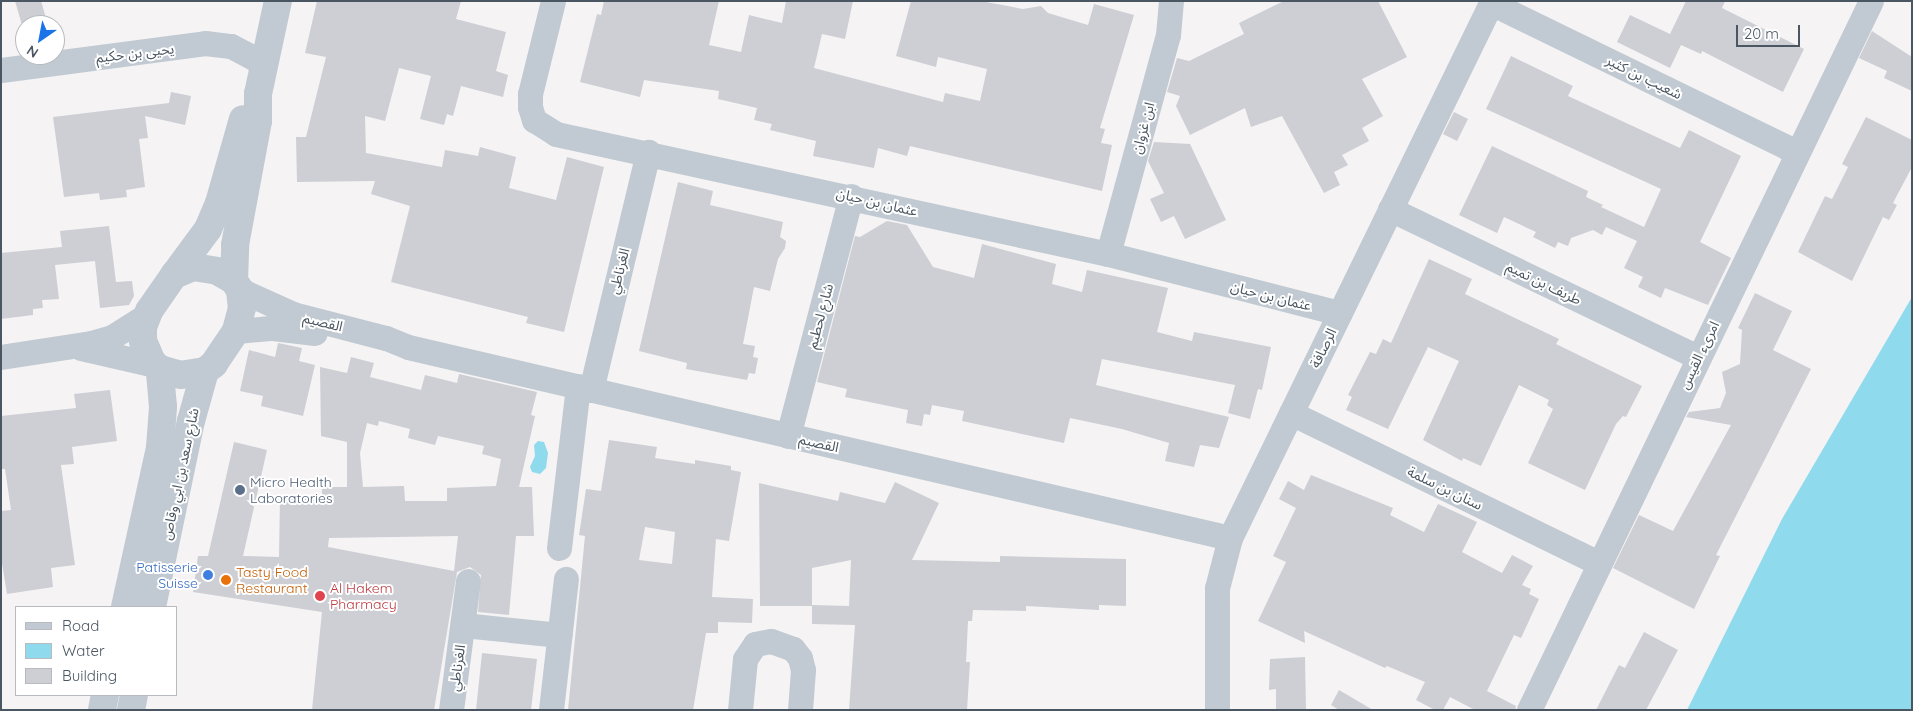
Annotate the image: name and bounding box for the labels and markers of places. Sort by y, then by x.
place label: Micro Health Laboratories [250,474,333,507]
marker: Micro Health Laboratories [234,484,246,496]
place label: Patisserie Suisse [136,559,198,592]
place label: Tasty Food Restaurant [236,564,308,596]
marker: Patisserie Suisse [202,569,214,581]
marker: Tasty Food Restaurant [220,574,232,586]
place label: Al Hakem Pharmacy [330,580,397,612]
marker: Al Hakem Pharmacy [314,590,326,602]

